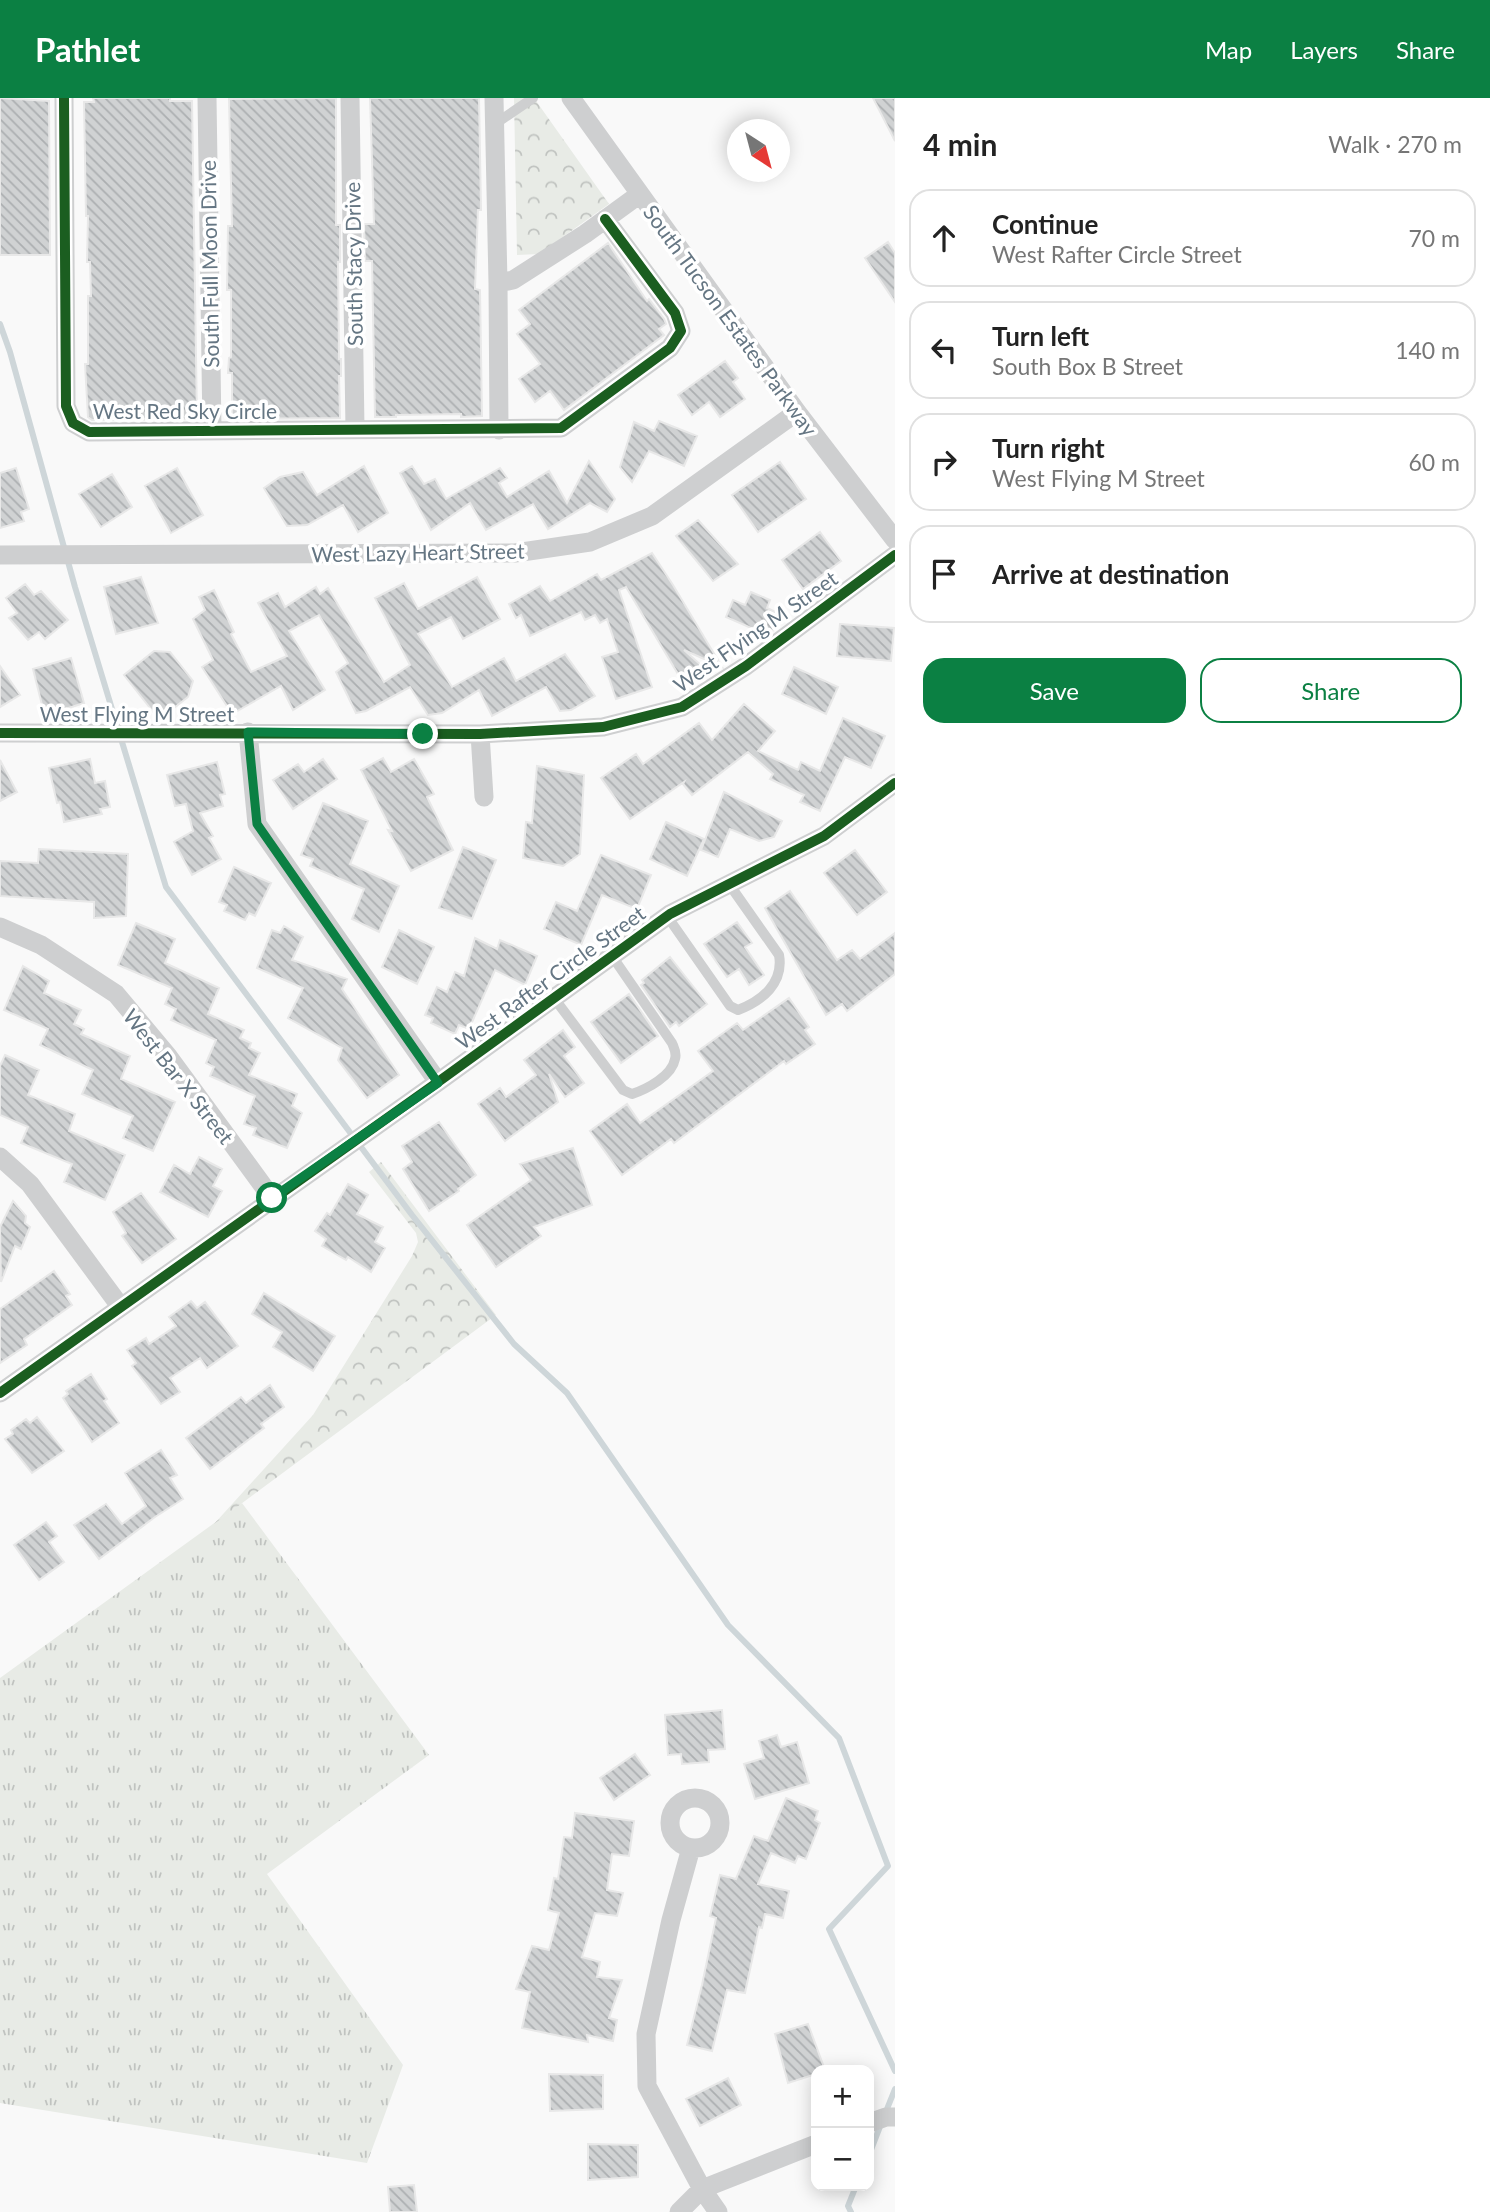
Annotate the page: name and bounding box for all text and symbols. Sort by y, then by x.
text: Pathlet [35,29,140,69]
text: Map [1205,35,1252,64]
text: Layers [1290,35,1358,64]
text: Share [1396,35,1455,64]
north arrow [727,119,790,182]
text: 4 min [923,126,997,162]
text: Walk · 270 m [1328,130,1462,158]
street label: South Full Moon Drive [195,160,223,368]
street label: South Stacy Drive [339,182,367,346]
street label: South Tucson Estates Parkway [639,200,823,440]
text: Continue [992,208,1098,240]
icon: ahead [925,219,963,257]
text: 70 m [1409,224,1460,252]
text: West Rafter Circle Street [992,240,1242,268]
text: Turn left [992,320,1089,352]
icon: left [925,331,963,369]
text: 140 m [1395,336,1460,364]
text: South Box B Street [992,352,1183,380]
street label: West Red Sky Circle [93,398,277,423]
text: Turn right [992,432,1105,464]
icon: right [925,443,963,481]
text: 60 m [1409,448,1460,476]
text: West Flying M Street [992,464,1205,492]
street label: West Lazy Heart Street [311,538,525,566]
icon: arrive [925,555,963,593]
text: Arrive at destination [992,558,1229,590]
street label: West Flying M Street [668,565,842,697]
button: Save [923,658,1186,723]
button: Share [1200,658,1462,723]
street label: West Flying M Street [40,701,235,726]
route end [407,718,438,749]
street label: West Rafter Circle Street [450,900,650,1054]
street label: West Bar X Street [119,1004,240,1149]
route start [256,1182,287,1213]
map controls [811,2065,874,2191]
button: + [811,2065,874,2128]
button: − [811,2128,874,2191]

